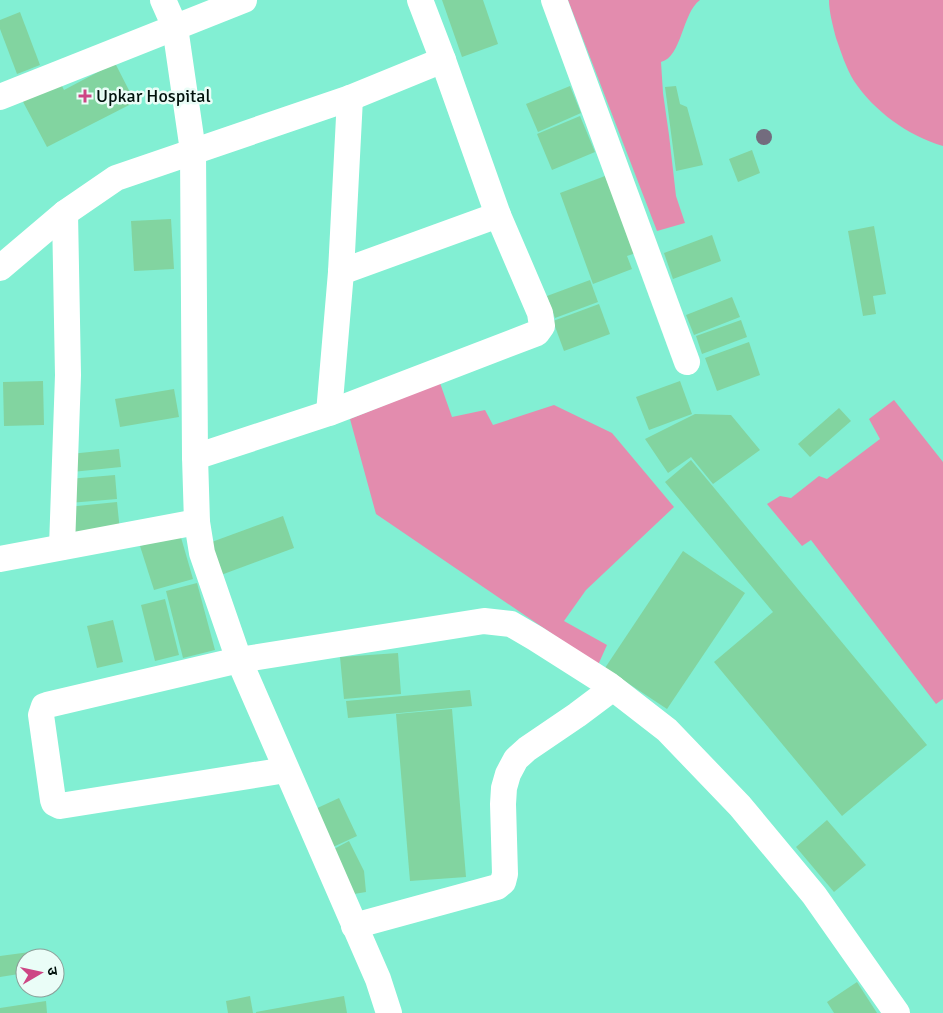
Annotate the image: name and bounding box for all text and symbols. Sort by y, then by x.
place label: Upkar Hospital [96,85,211,107]
marker: Upkar Hospital [78,89,92,103]
north arrow [15,948,65,998]
text: उ [43,966,62,977]

